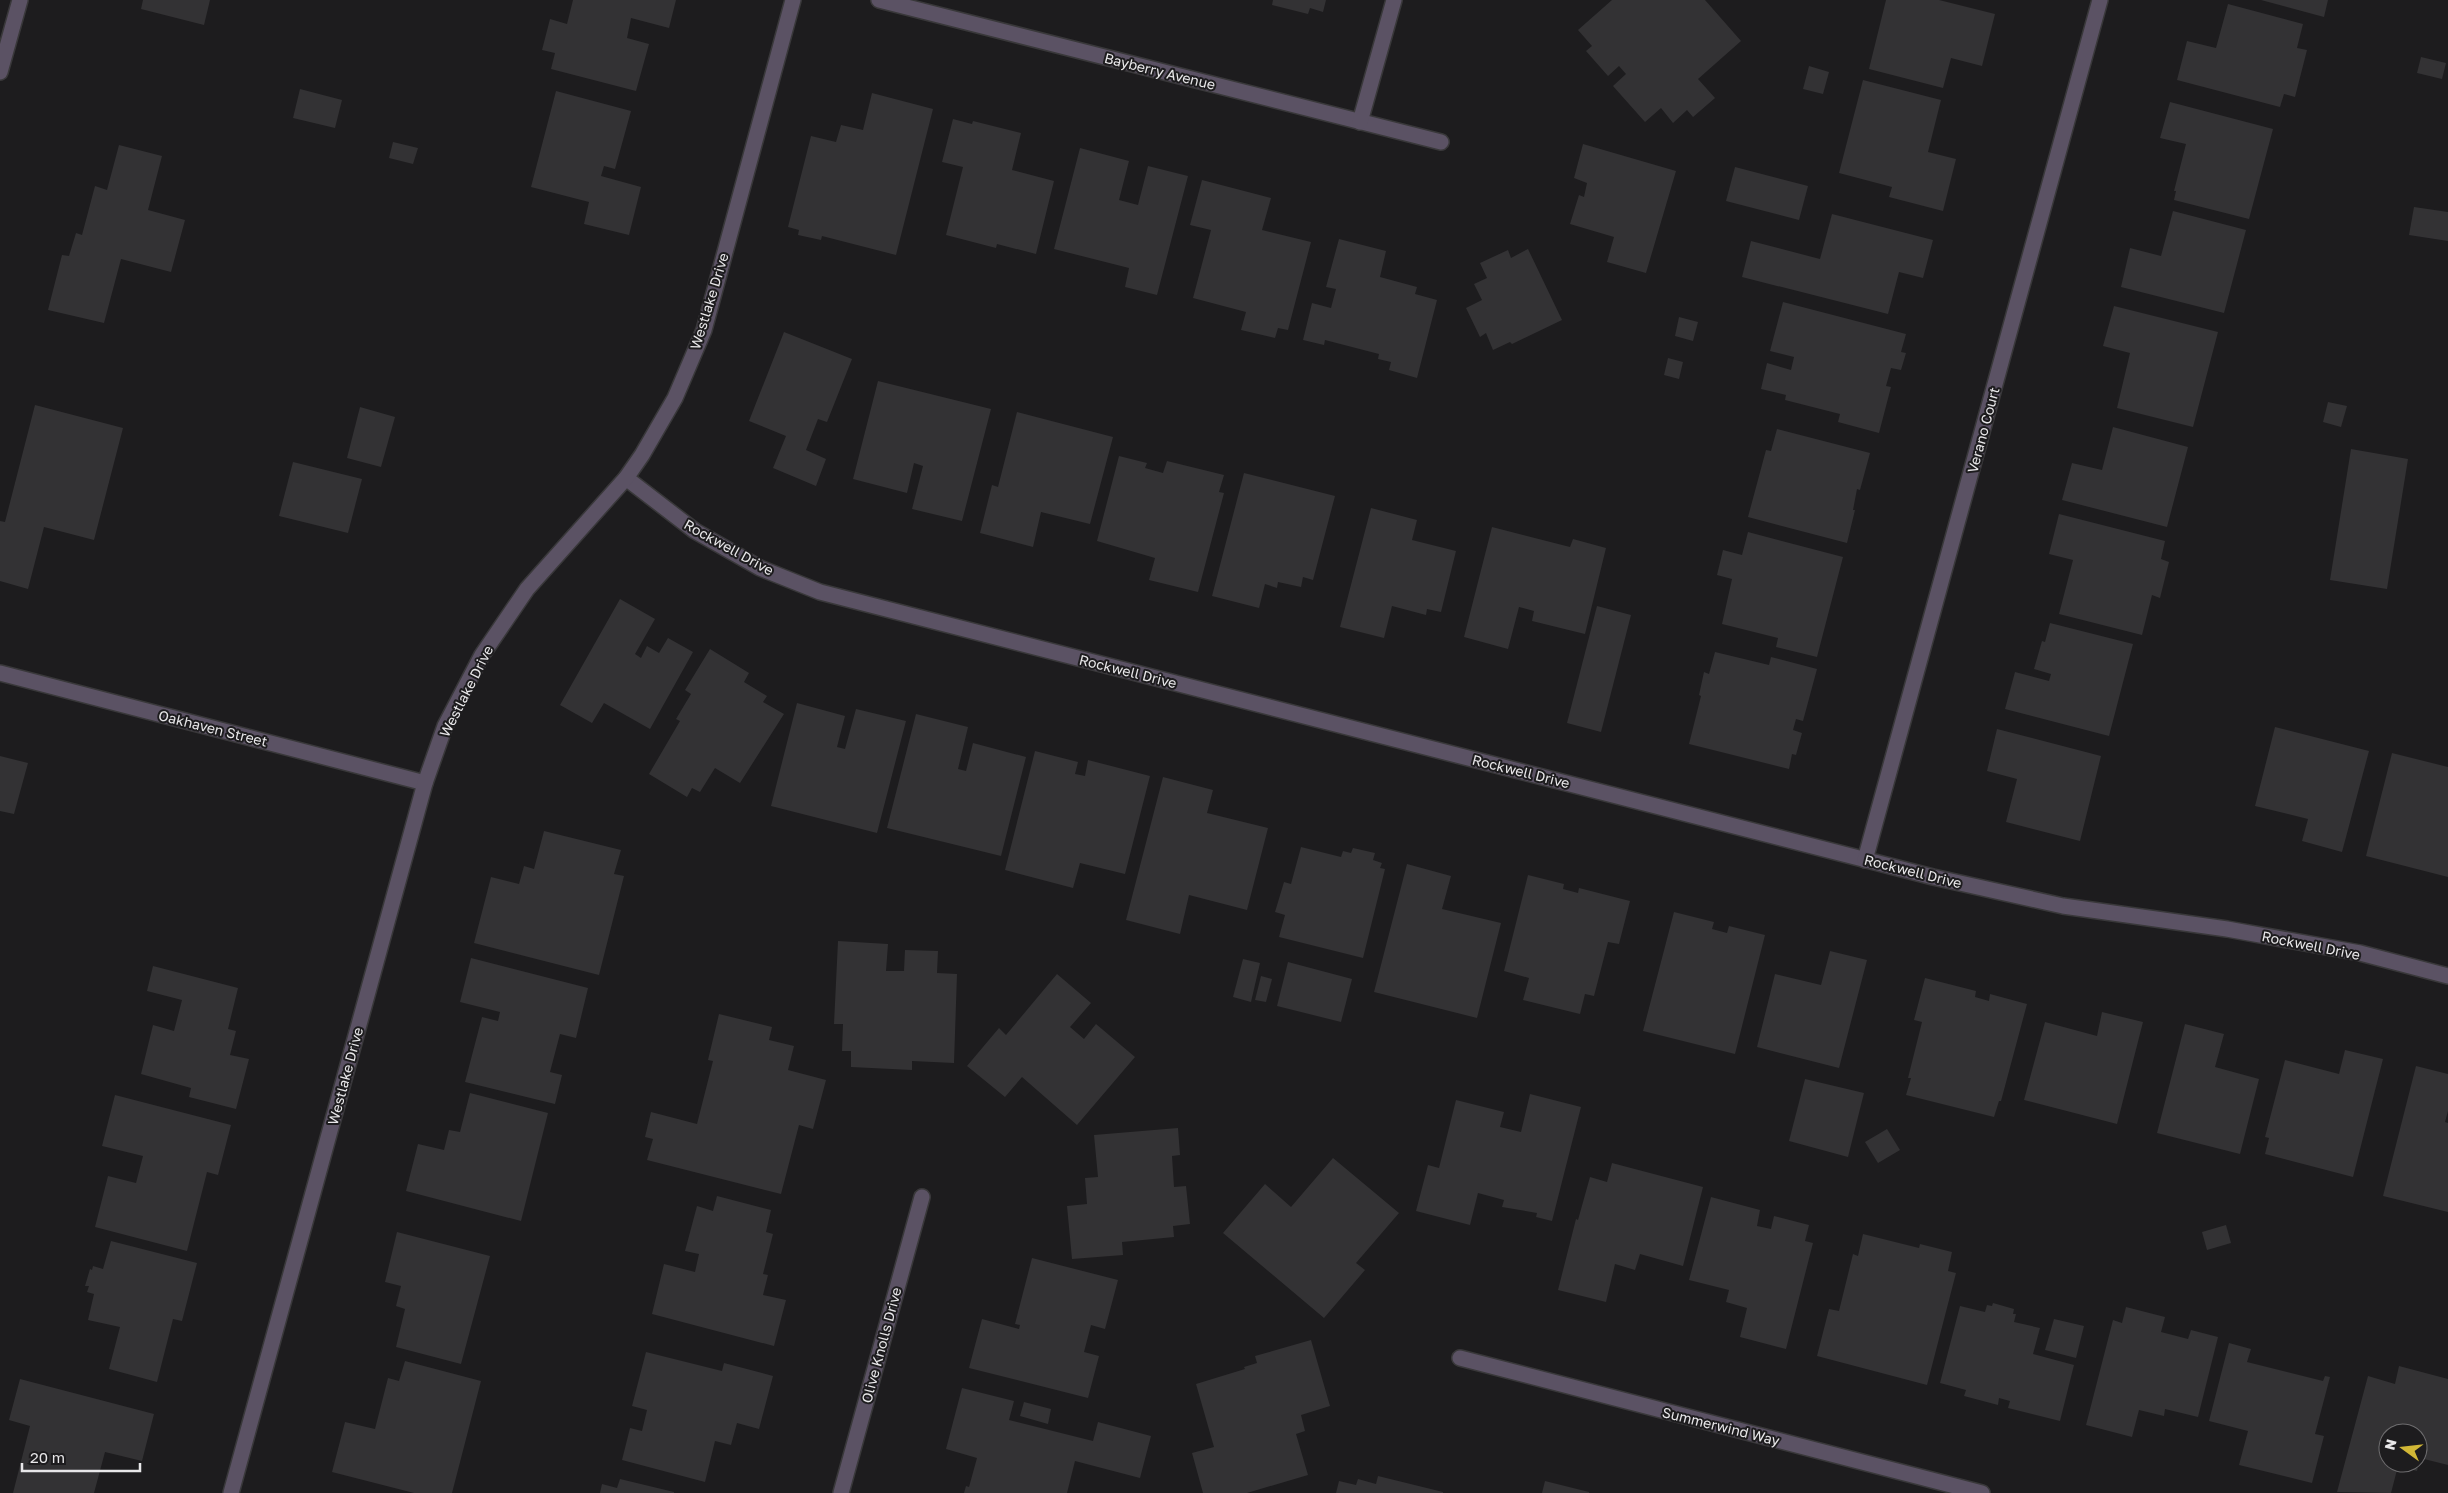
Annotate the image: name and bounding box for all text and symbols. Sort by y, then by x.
street label: Bayberry Avenue [1103,49,1217,93]
street label: Westlake Drive [686,251,732,351]
street label: Verano Court [1963,385,2003,475]
street label: Rockwell Drive [681,515,777,579]
street label: Westlake Drive [436,642,496,740]
street label: Rockwell Drive [1077,651,1179,691]
street label: Oakhaven Street [157,706,269,750]
street label: Rockwell Drive [1470,751,1572,791]
street label: Rockwell Drive [1862,851,1964,891]
street label: Rockwell Drive [2260,927,2362,963]
street label: Westlake Drive [324,1025,366,1127]
street label: Olive Knolls Drive [857,1285,905,1405]
street label: Summerwind Way [1661,1403,1782,1449]
north arrow [2378,1423,2428,1473]
text: N [2380,1437,2400,1452]
scale bar [22,1440,140,1472]
text: 20 m [30,1448,65,1466]

